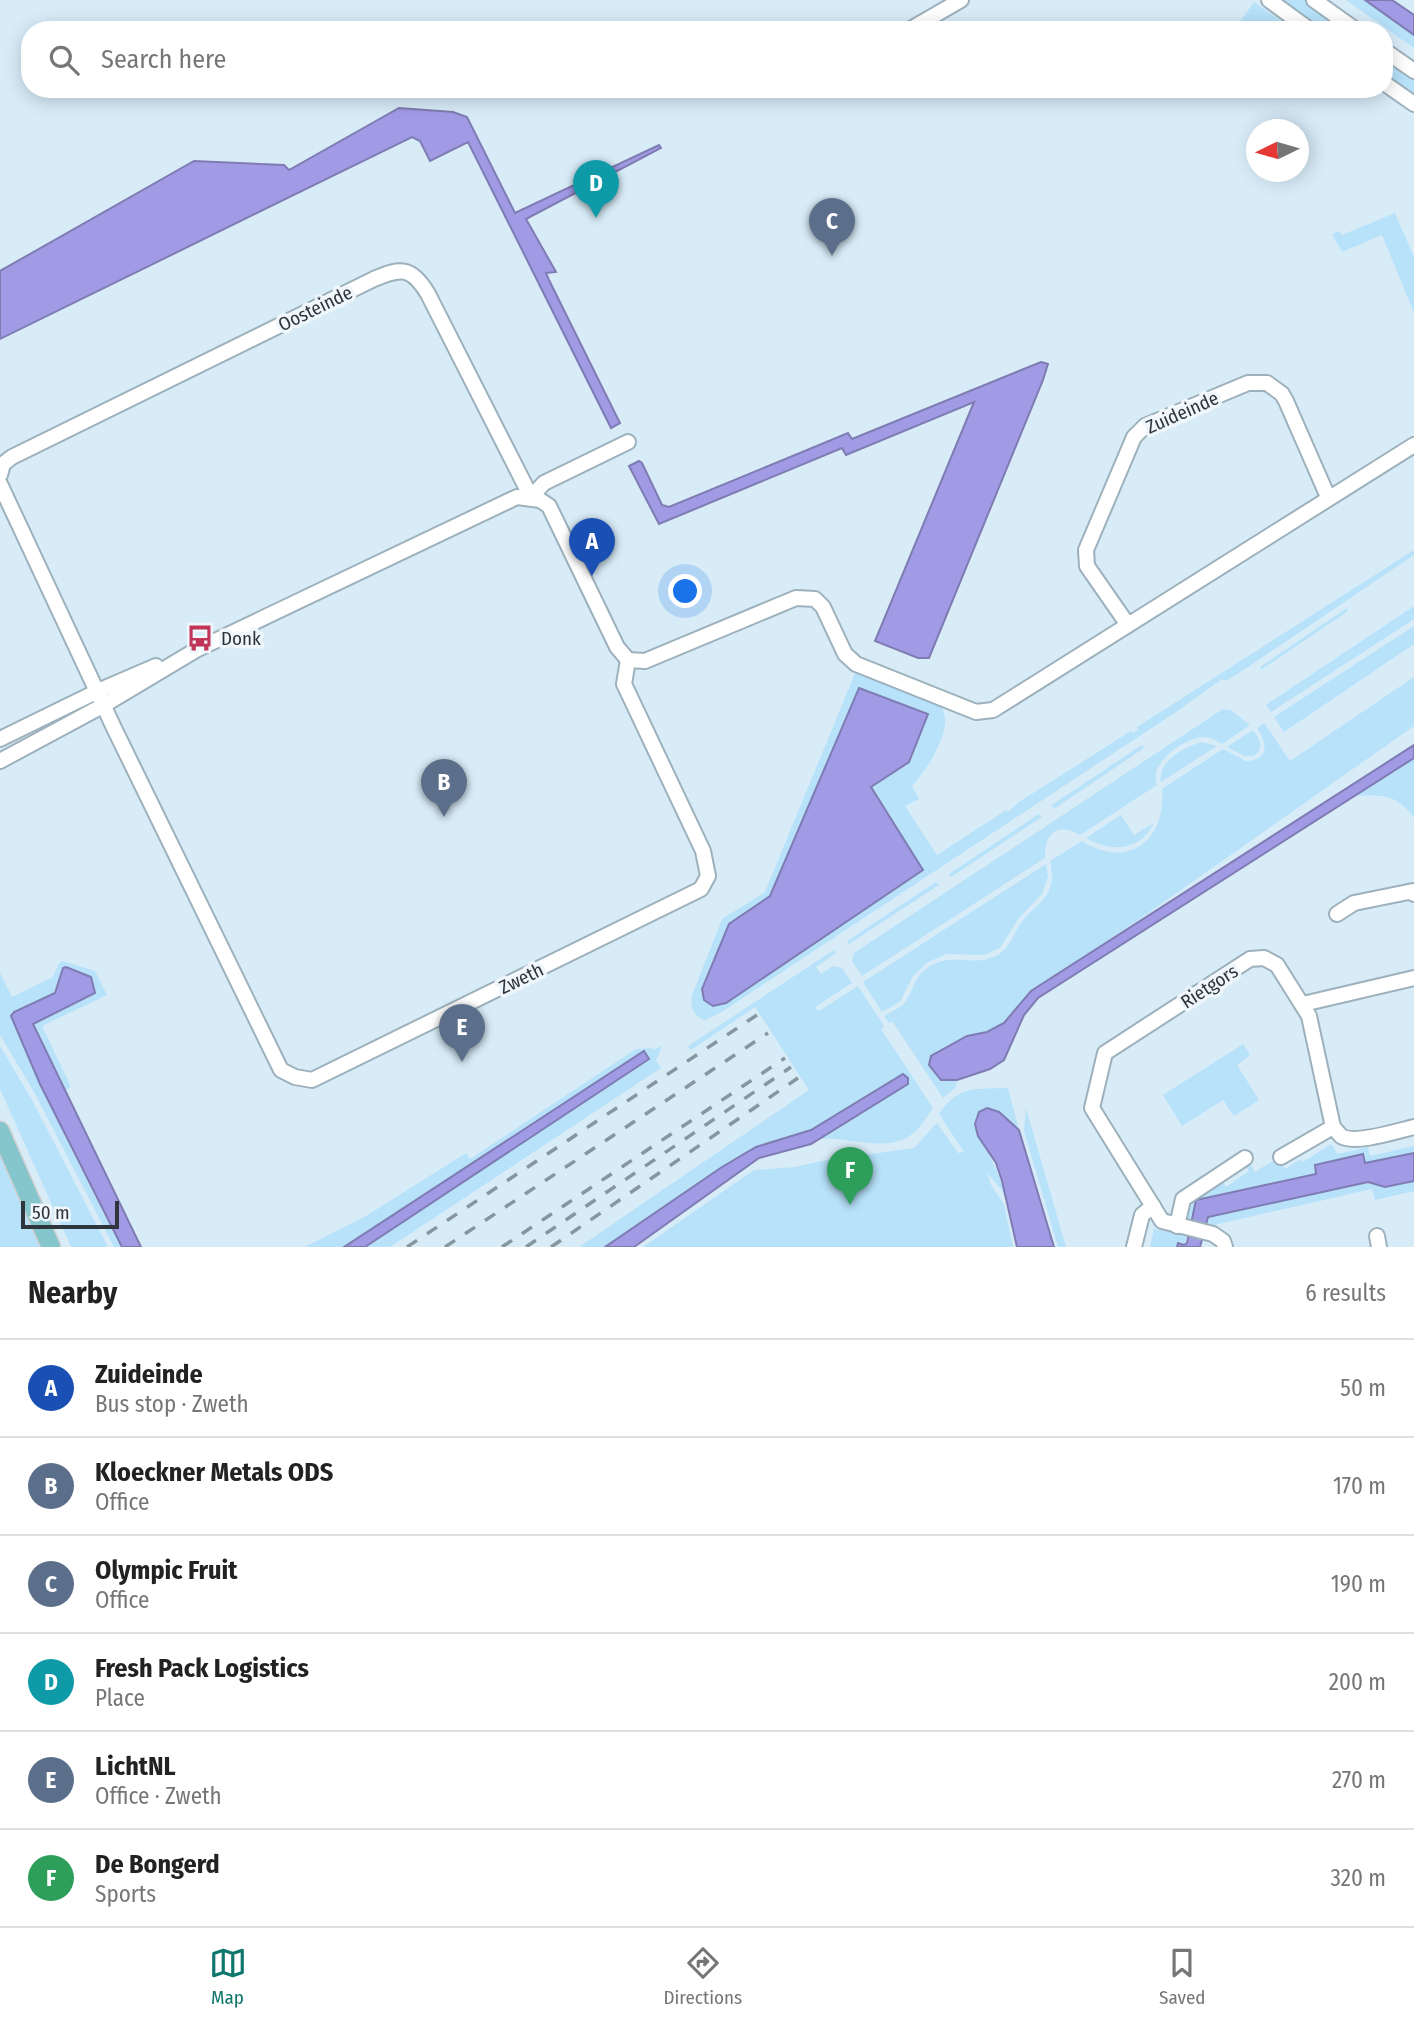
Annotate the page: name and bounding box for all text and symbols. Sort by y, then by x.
search box [21,21,1393,98]
icon: search [45,41,83,79]
text: Search here [101,44,226,75]
north arrow [1246,119,1309,182]
pin: D [573,160,619,218]
pin: C [809,198,855,256]
street label: Oosteinde [274,281,356,336]
street label: Zuideinde [1142,386,1222,439]
pin: A [569,518,615,576]
your location [668,574,702,608]
bus stop icon: Donk [185,623,215,653]
place label: Donk [221,627,261,650]
pin: B [421,759,467,817]
street label: Zweth [495,958,547,999]
street label: Rietgors [1176,959,1242,1013]
pin: E [439,1004,485,1062]
pin: F [827,1147,873,1205]
scale bar [21,1198,119,1230]
text: 50 m [32,1201,70,1224]
text: Nearby [28,1275,117,1311]
text: 6 results [1305,1279,1386,1307]
text: Zuideinde [95,1359,203,1390]
text: A [45,1374,57,1402]
text: 50 m [1340,1374,1386,1402]
text: Bus stop · Zweth [95,1390,249,1418]
text: Kloeckner Metals ODS [95,1457,333,1488]
text: B [45,1472,57,1500]
text: 170 m [1333,1472,1386,1500]
text: Office [95,1488,149,1516]
text: Olympic Fruit [95,1555,237,1586]
text: C [45,1570,57,1598]
text: 190 m [1331,1570,1386,1598]
text: Office [95,1586,149,1614]
text: Fresh Pack Logistics [95,1653,309,1684]
text: D [44,1668,58,1696]
text: 200 m [1329,1668,1386,1696]
text: Place [95,1684,145,1712]
text: LichtNL [95,1751,176,1782]
text: E [46,1766,56,1794]
text: 270 m [1332,1766,1386,1794]
text: Office · Zweth [95,1782,222,1810]
text: De Bongerd [95,1849,220,1880]
text: F [46,1864,56,1892]
text: 320 m [1331,1864,1386,1892]
text: Sports [95,1880,156,1908]
tab: Map [209,1944,247,2009]
tab: Directions [664,1944,742,2009]
tab: Saved [1159,1944,1205,2009]

